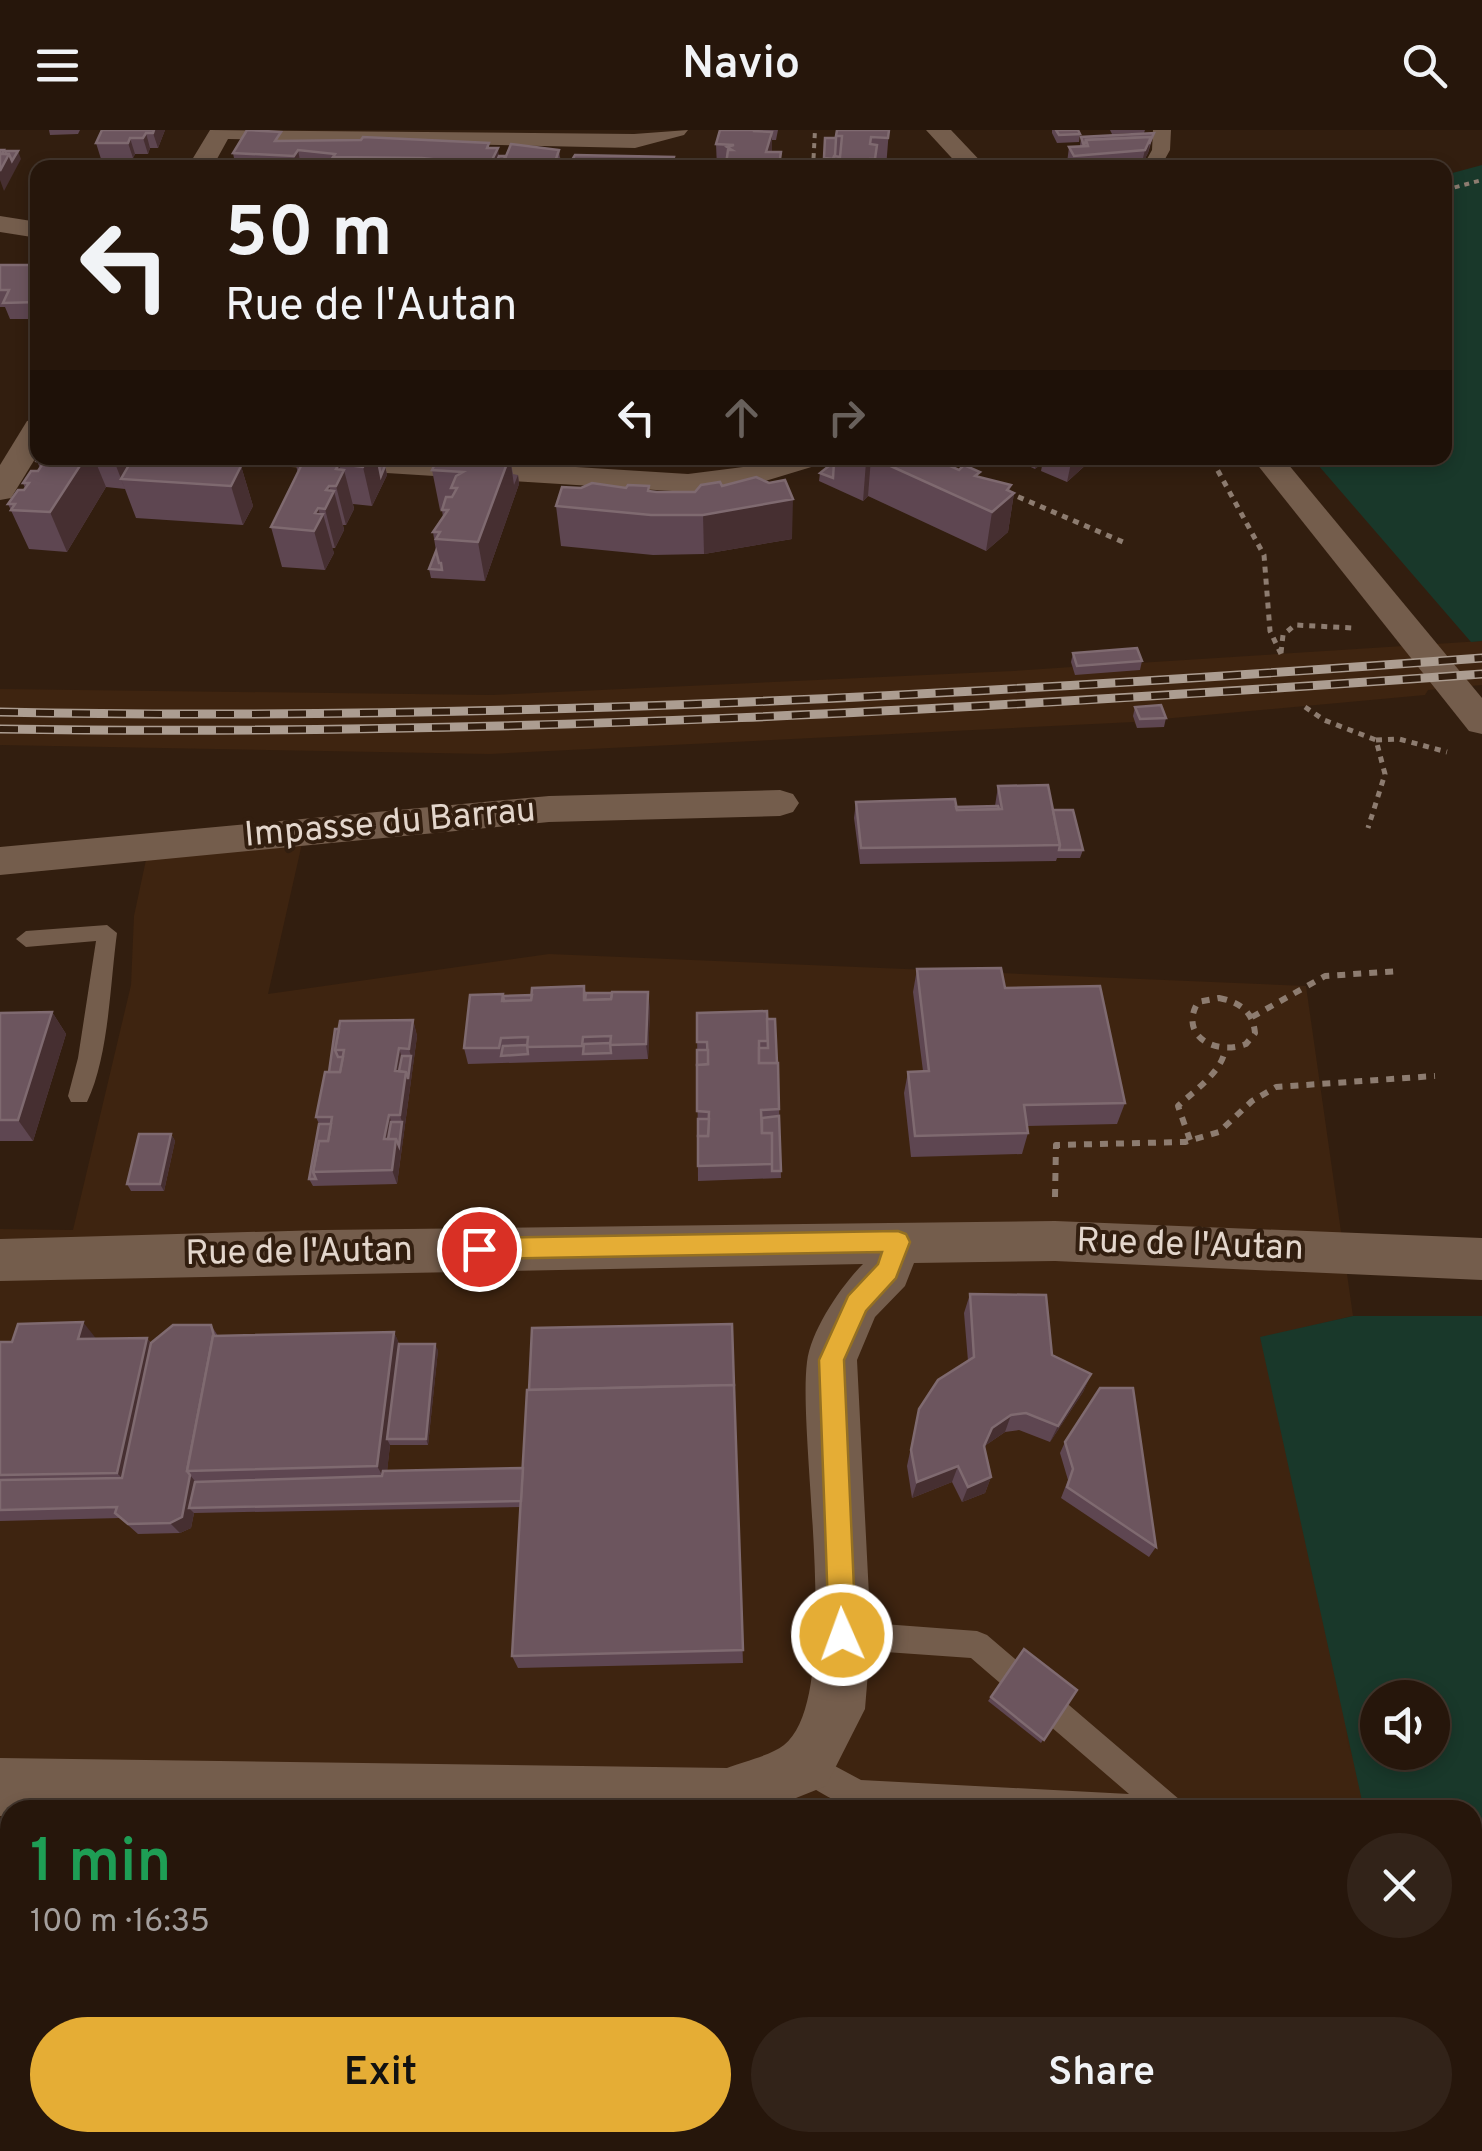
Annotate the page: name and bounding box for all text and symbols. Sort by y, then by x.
text: Navio [682,37,800,94]
icon: menu [30,38,85,93]
icon: search [1397,38,1452,93]
text: 50 m [225,192,392,281]
icon: left [60,200,190,330]
text: Rue de l'Autan [225,279,517,336]
icon: left [609,390,664,445]
icon: ahead [714,390,769,445]
icon: right [819,390,874,445]
street label: Impasse du Barrau [242,789,538,859]
pin [437,1207,522,1292]
street label: Rue de l'Autan [1076,1220,1304,1272]
icon: arrive [452,1222,507,1277]
street label: Rue de l'Autan [185,1229,413,1277]
position arrow [790,1583,894,1687]
map controls [1360,1680,1450,1770]
button: sound [1360,1680,1450,1770]
text: 1 min [30,1827,171,1903]
button: close [1347,1833,1452,1938]
text: 100 m · 16:35 [30,1903,210,1943]
button: Exit [30,2017,731,2132]
button: Share [751,2017,1452,2132]

